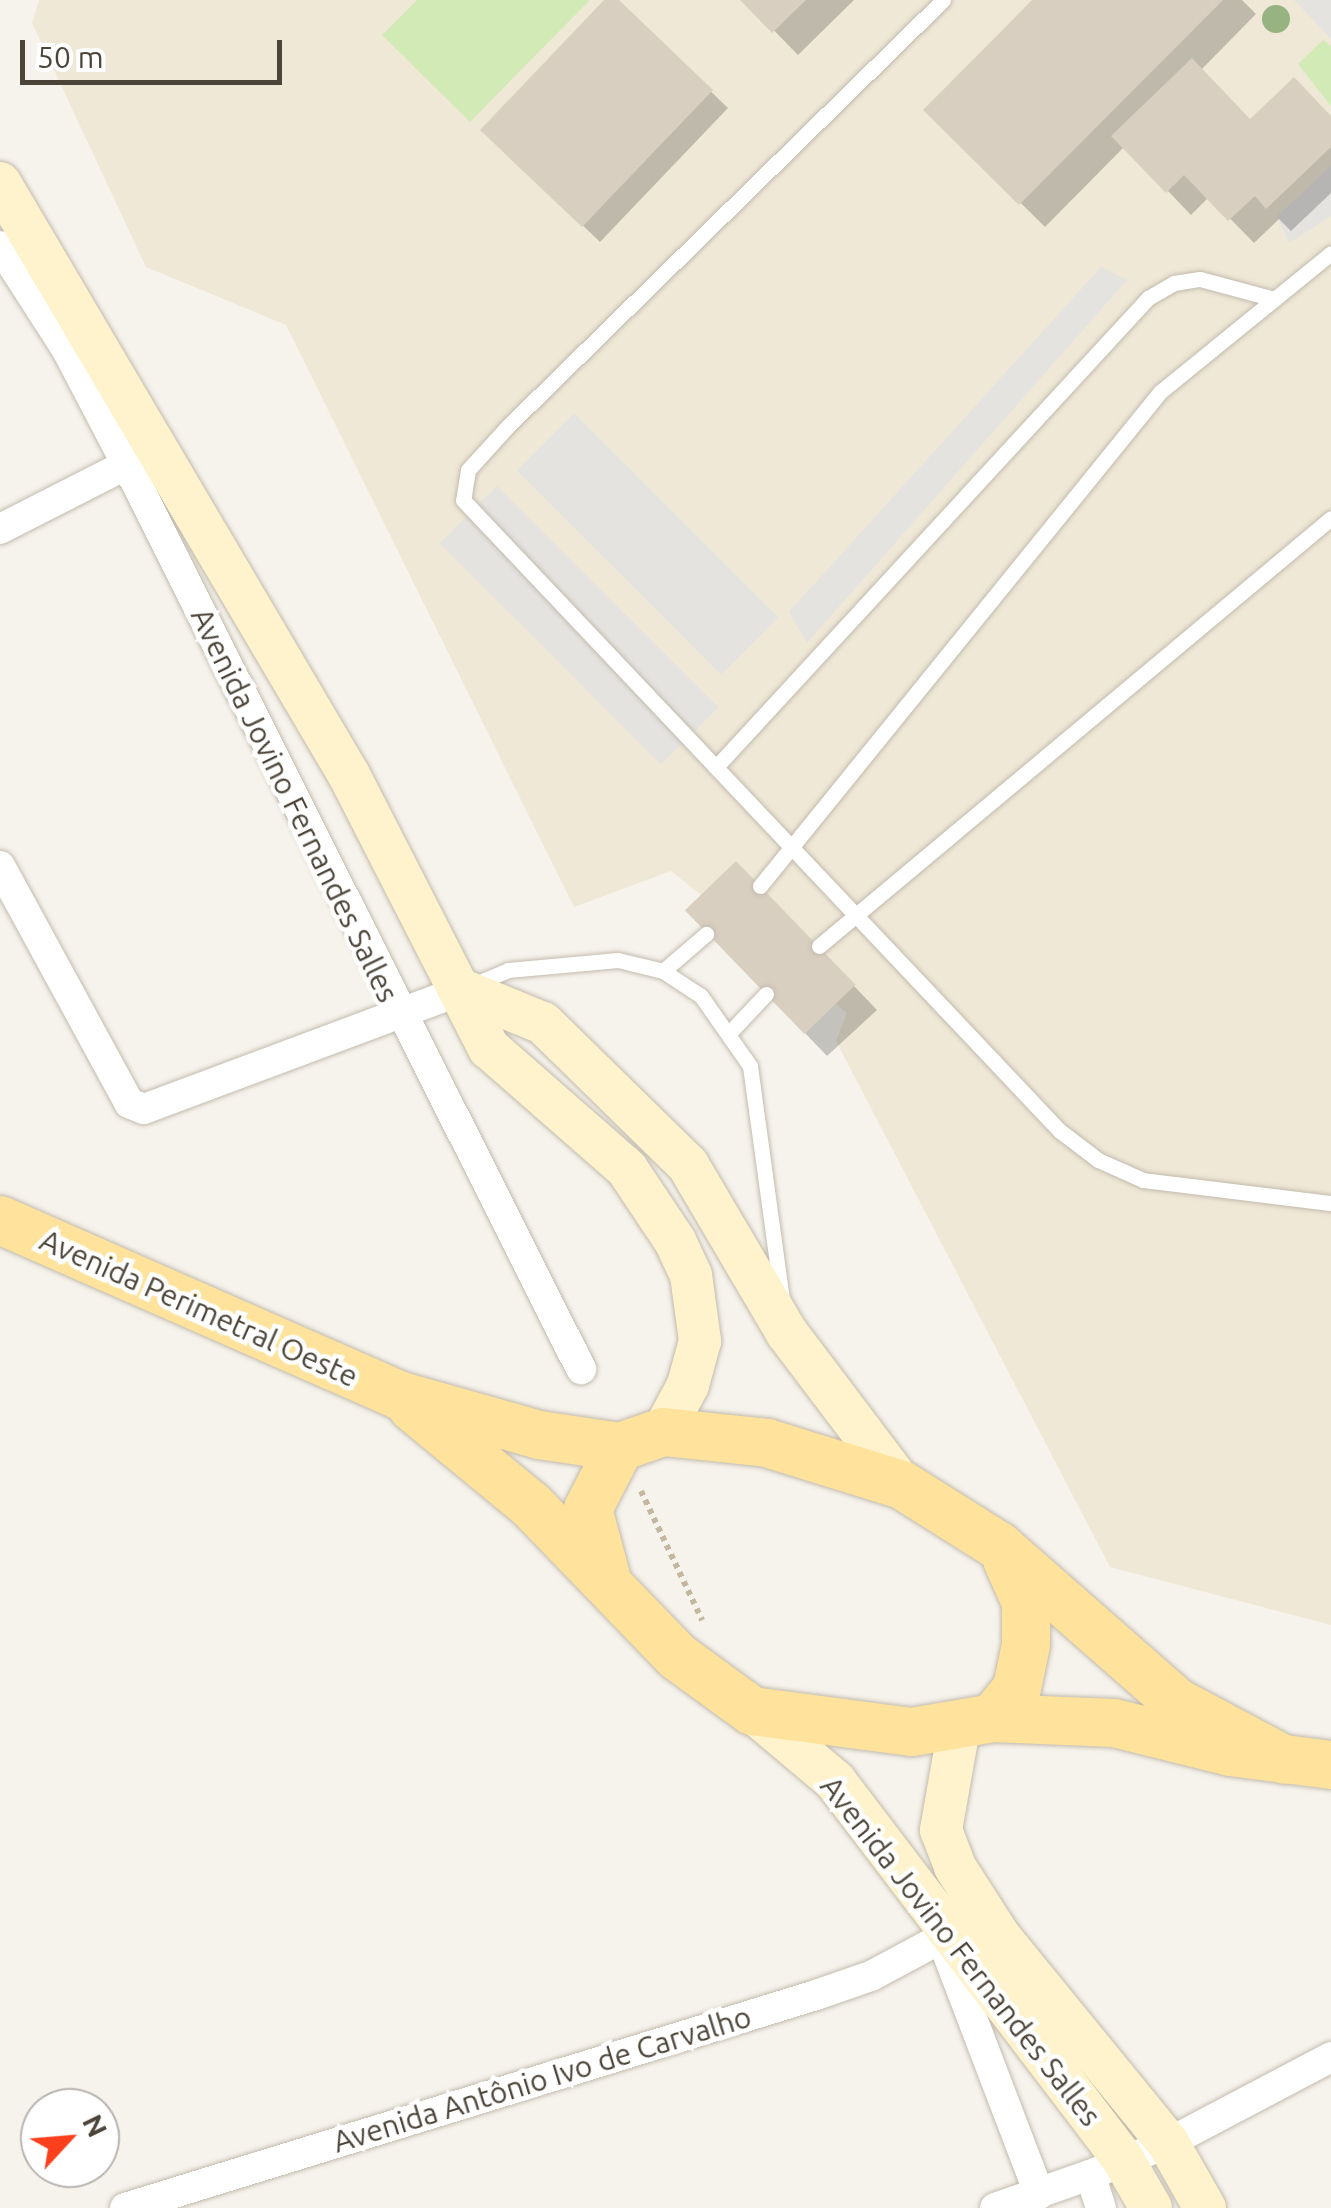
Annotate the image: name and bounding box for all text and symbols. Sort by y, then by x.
scale bar [25,20,288,82]
text: 50 m [37,40,104,74]
street label: Avenida Jovino Fernandes Salles [184,602,406,1008]
street label: Avenida Perimetral Oeste [35,1222,363,1394]
street label: Avenida Jovino Fernandes Salles [813,1769,1109,2133]
street label: Avenida Antônio Ivo de Carvalho [329,1998,755,2160]
north arrow [20,2088,120,2188]
text: N [77,2109,114,2142]

